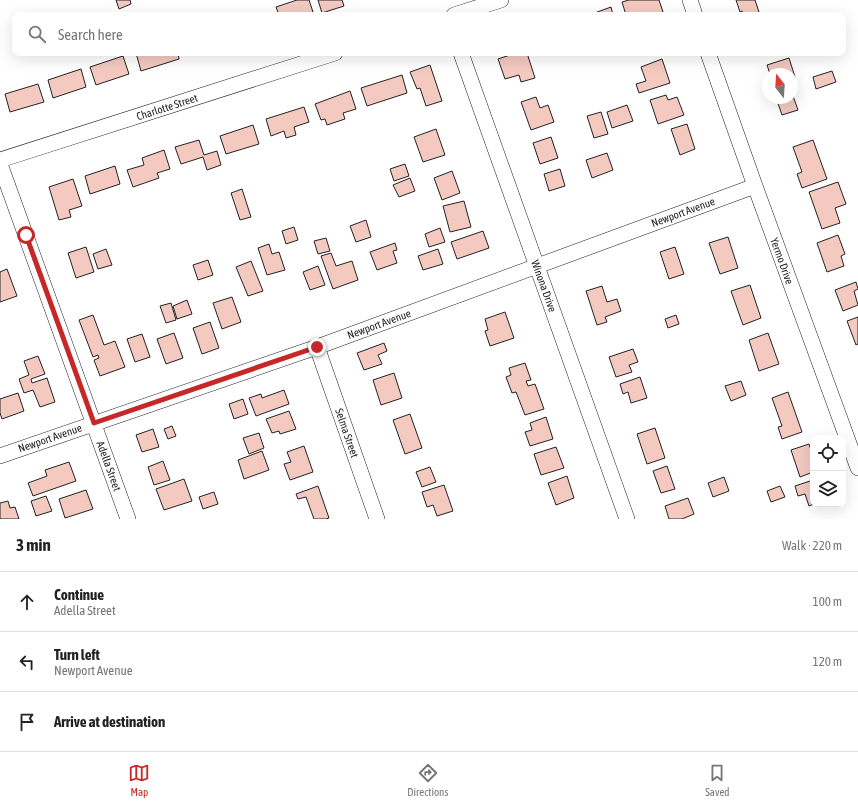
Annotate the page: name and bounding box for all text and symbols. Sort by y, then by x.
search box [12,12,846,56]
icon: search [26,23,48,45]
text: Search here [58,26,123,43]
north arrow [762,68,798,104]
street label: Charlotte Street [135,91,199,123]
street label: Newport Avenue [650,195,716,229]
route start [17,226,35,244]
street label: Yermo Drive [768,236,796,286]
street label: Winona Drive [529,258,559,314]
street label: Newport Avenue [346,307,412,341]
route end [308,338,326,356]
street label: Selma Street [333,407,361,459]
street label: Newport Avenue [17,421,83,455]
map controls [810,435,846,507]
button: locate [810,435,846,471]
street label: Adella Street [94,439,124,493]
button: layers [810,471,846,507]
text: 3 min [16,535,51,555]
text: Walk · 220 m [782,538,842,553]
text: Continue [54,586,104,603]
icon: ahead [16,591,38,613]
text: 100 m [813,594,842,609]
text: Adella Street [54,603,116,618]
text: Turn left [54,646,100,663]
icon: left [16,651,38,673]
text: 120 m [813,654,842,669]
text: Newport Avenue [54,663,133,678]
icon: arrive [16,711,38,733]
text: Arrive at destination [54,713,165,730]
tab: Map [128,762,150,798]
tab: Directions [407,762,448,798]
tab: Saved [705,762,730,798]

